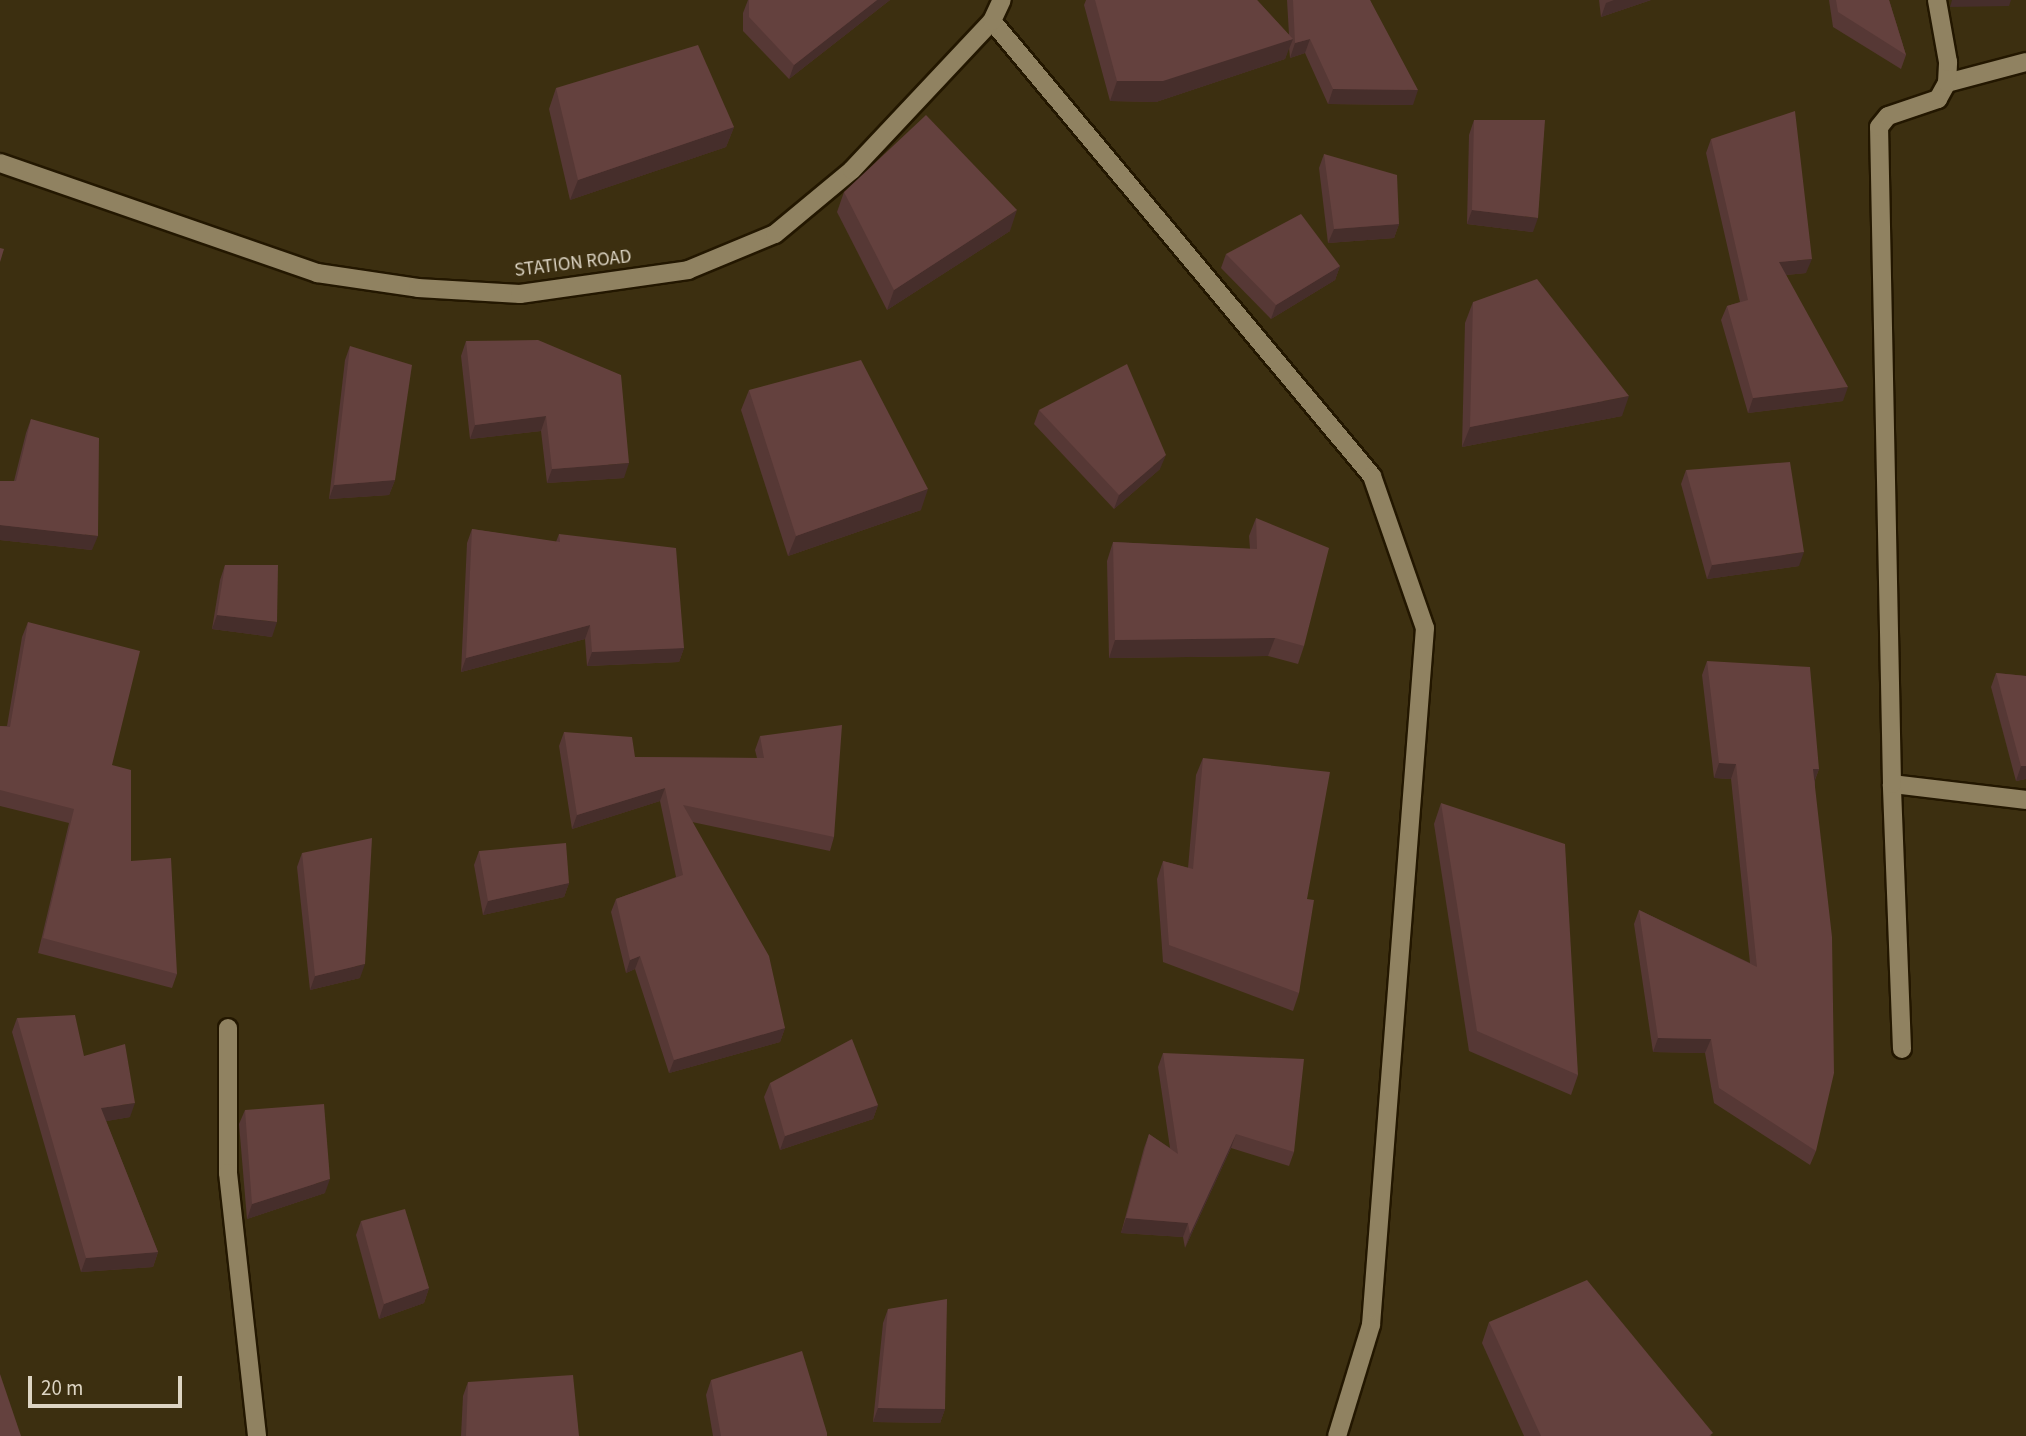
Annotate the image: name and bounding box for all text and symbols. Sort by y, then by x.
street label: STATION ROAD [513,246,633,282]
scale bar [32,1362,186,1406]
text: 20 m [41,1373,83,1403]

